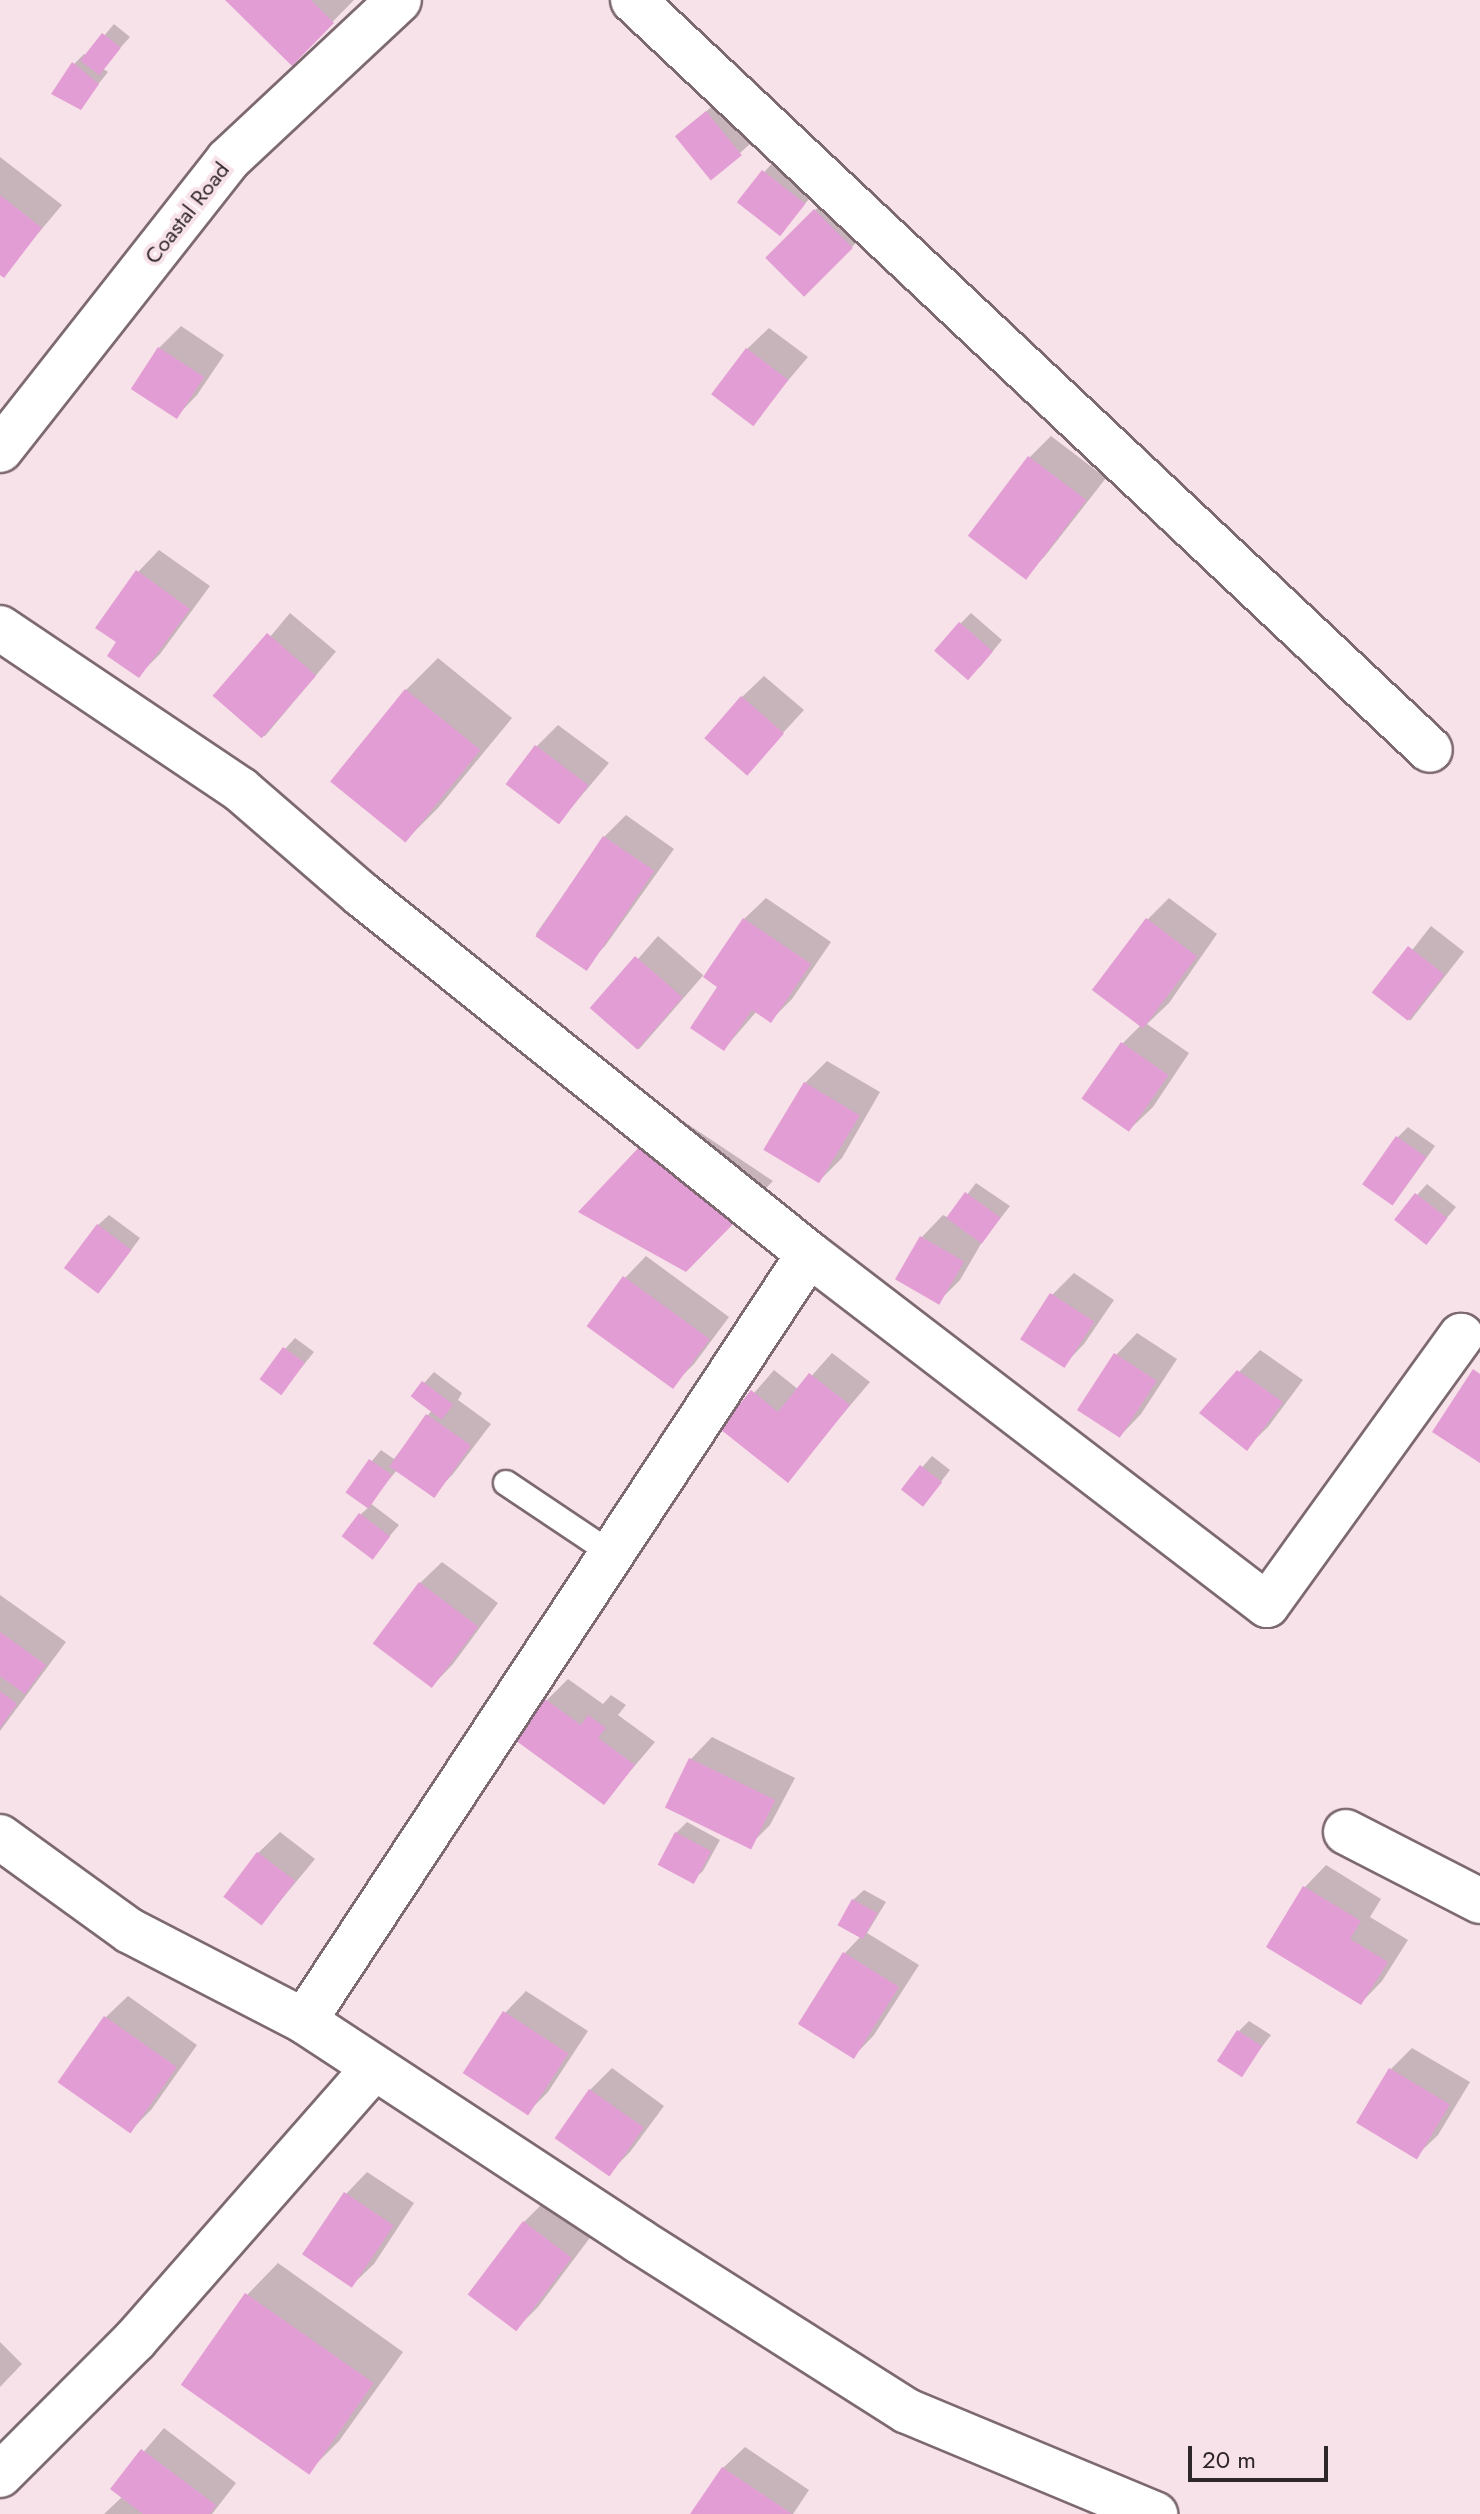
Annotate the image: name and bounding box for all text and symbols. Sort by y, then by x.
street label: Coastal Road [139,157,235,269]
scale bar [1192,2430,1332,2480]
text: 20 m [1202,2442,1256,2477]

